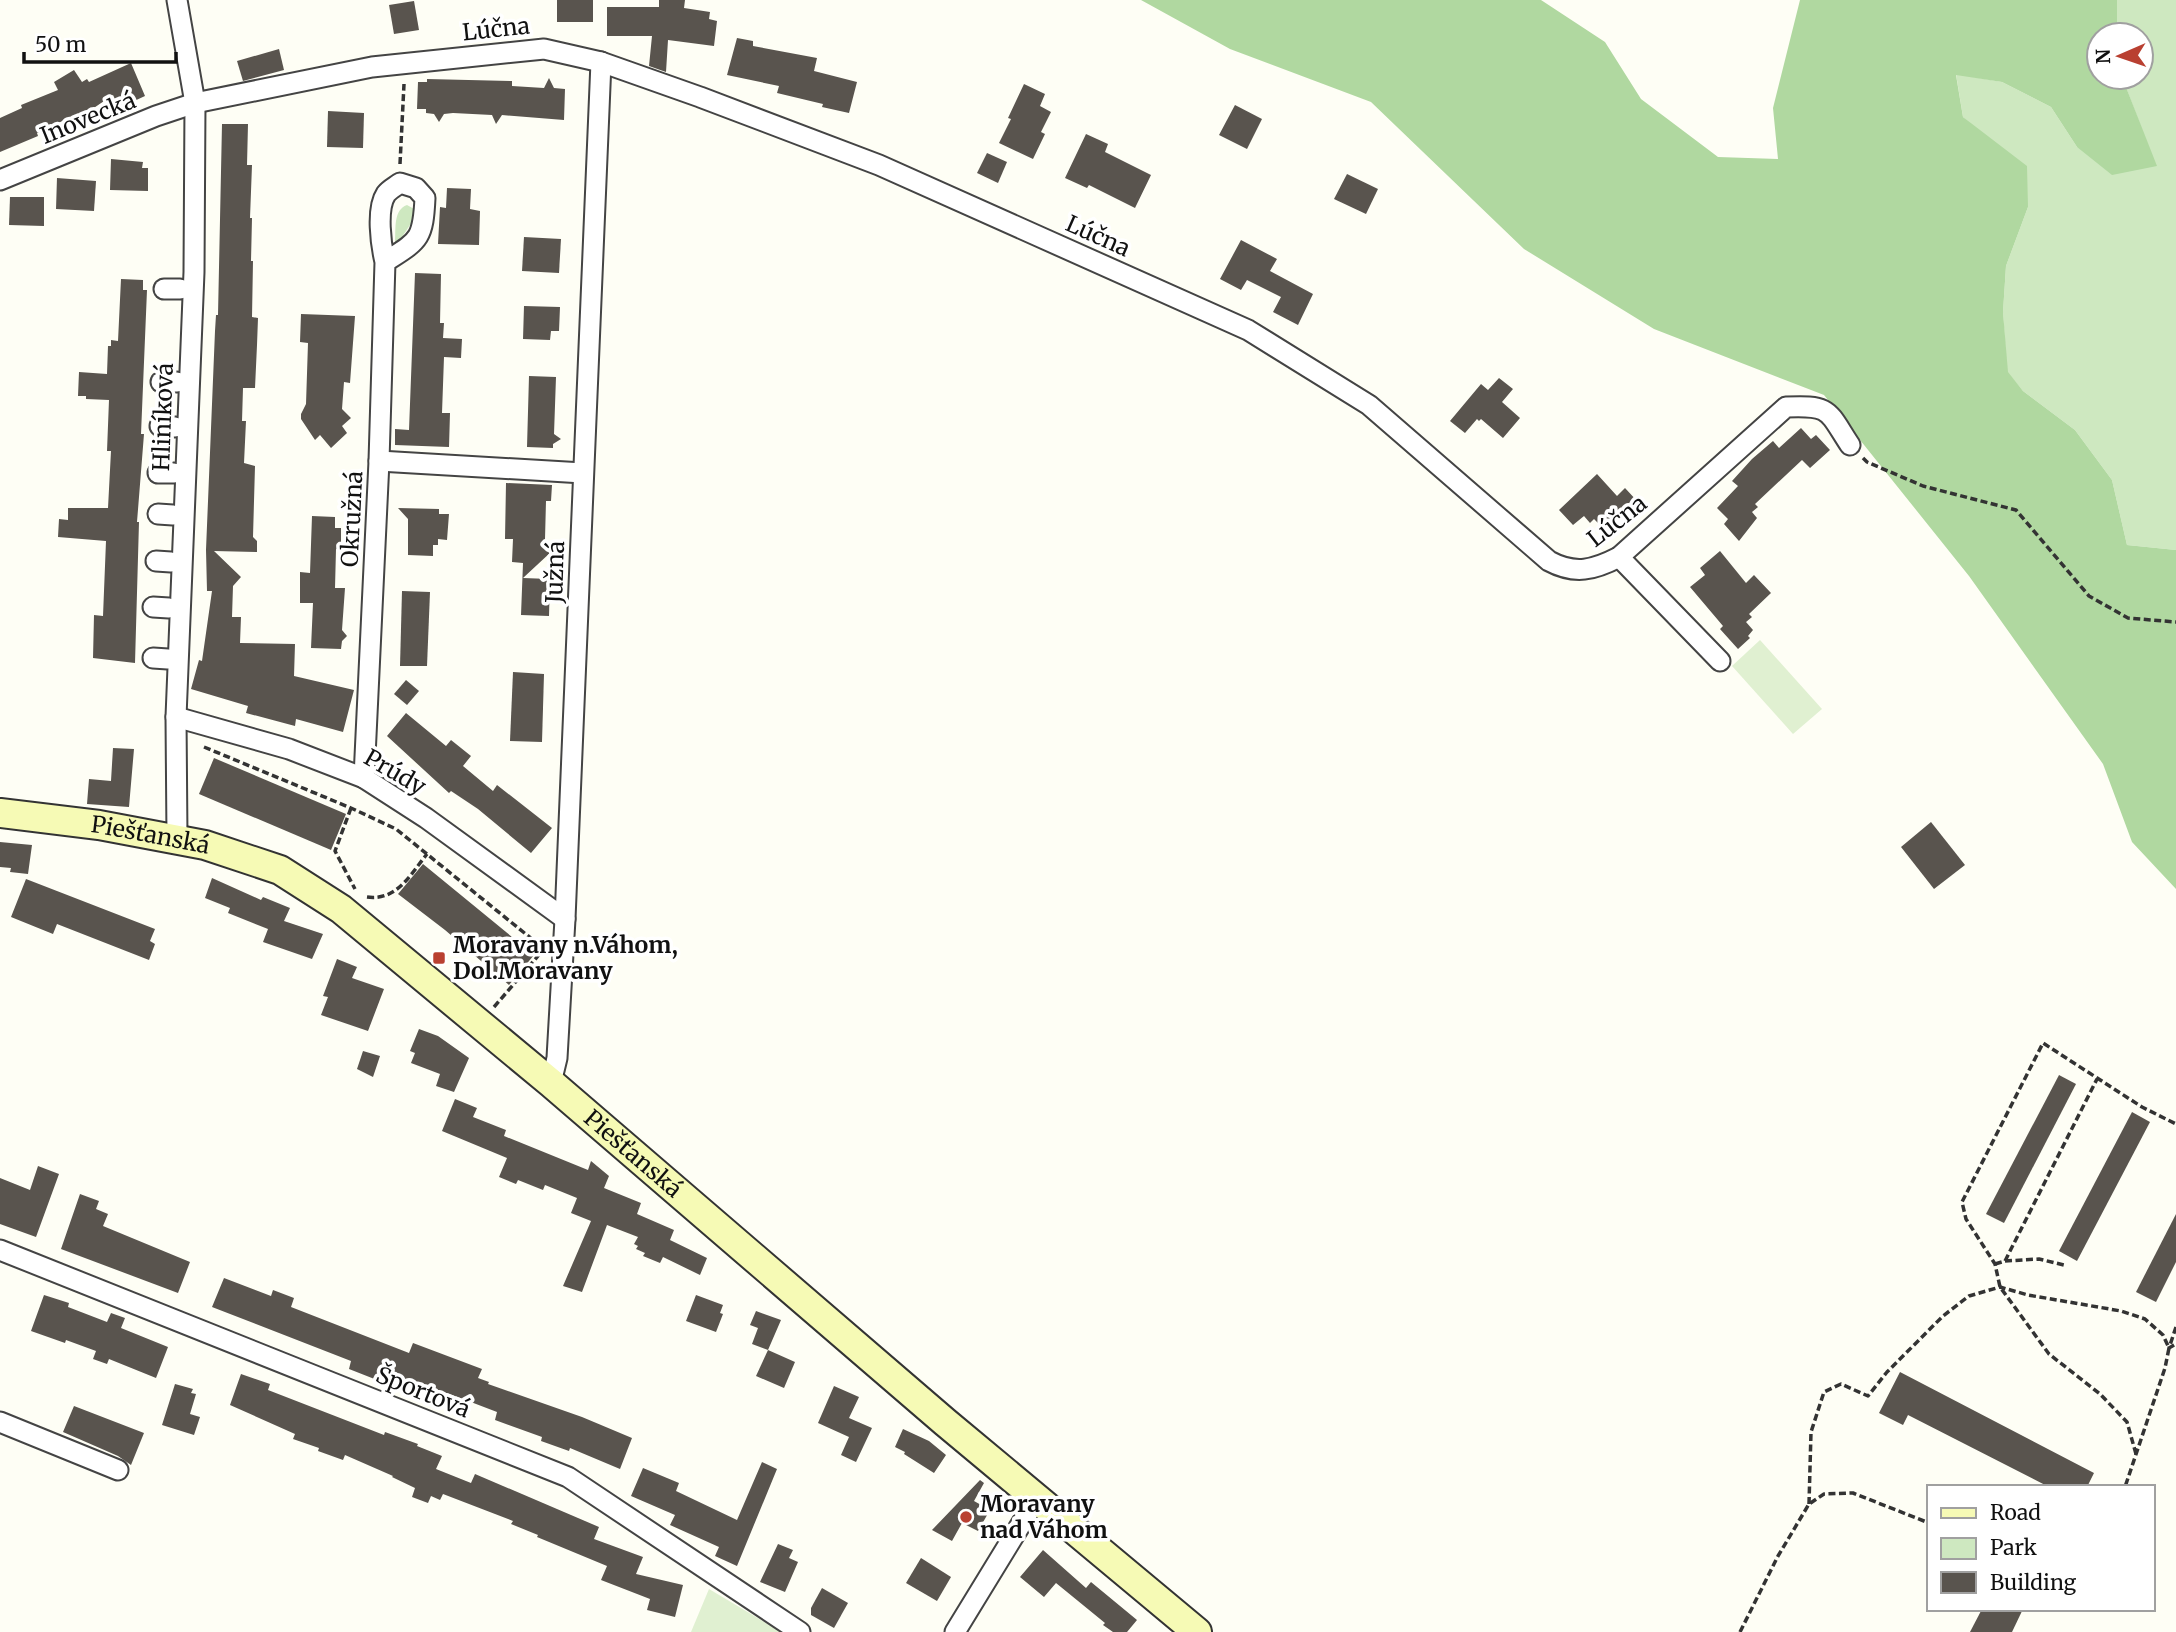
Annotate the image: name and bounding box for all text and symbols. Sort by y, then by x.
street label: Lúčna [461,11,531,46]
scale bar [24,21,177,65]
north arrow [2085,21,2155,91]
text: 50 m [35,31,86,58]
text: N [2091,49,2115,65]
street label: Inovecká [36,85,140,150]
street label: Lúčna [1061,209,1135,263]
street label: Hliníková [146,362,179,472]
street label: Okružná [335,470,368,568]
street label: Lúčna [1581,488,1652,553]
street label: Južná [539,540,570,605]
street label: Prúdy [359,742,432,801]
street label: Piešťanská [90,809,212,860]
place label: Moravany n.Váhom, Dol.Moravany [453,930,678,985]
marker: Moravany n.Váhom, Dol.Moravany [431,950,447,966]
street label: Piešťanská [578,1103,688,1203]
street label: Športová [372,1360,474,1424]
legend [1927,1485,2155,1611]
place label: Moravany nad Váhom [980,1489,1108,1544]
text: Road [1990,1499,2041,1526]
marker: Moravany nad Váhom [958,1509,974,1525]
text: Park [1990,1534,2037,1561]
text: Building [1990,1569,2077,1596]

